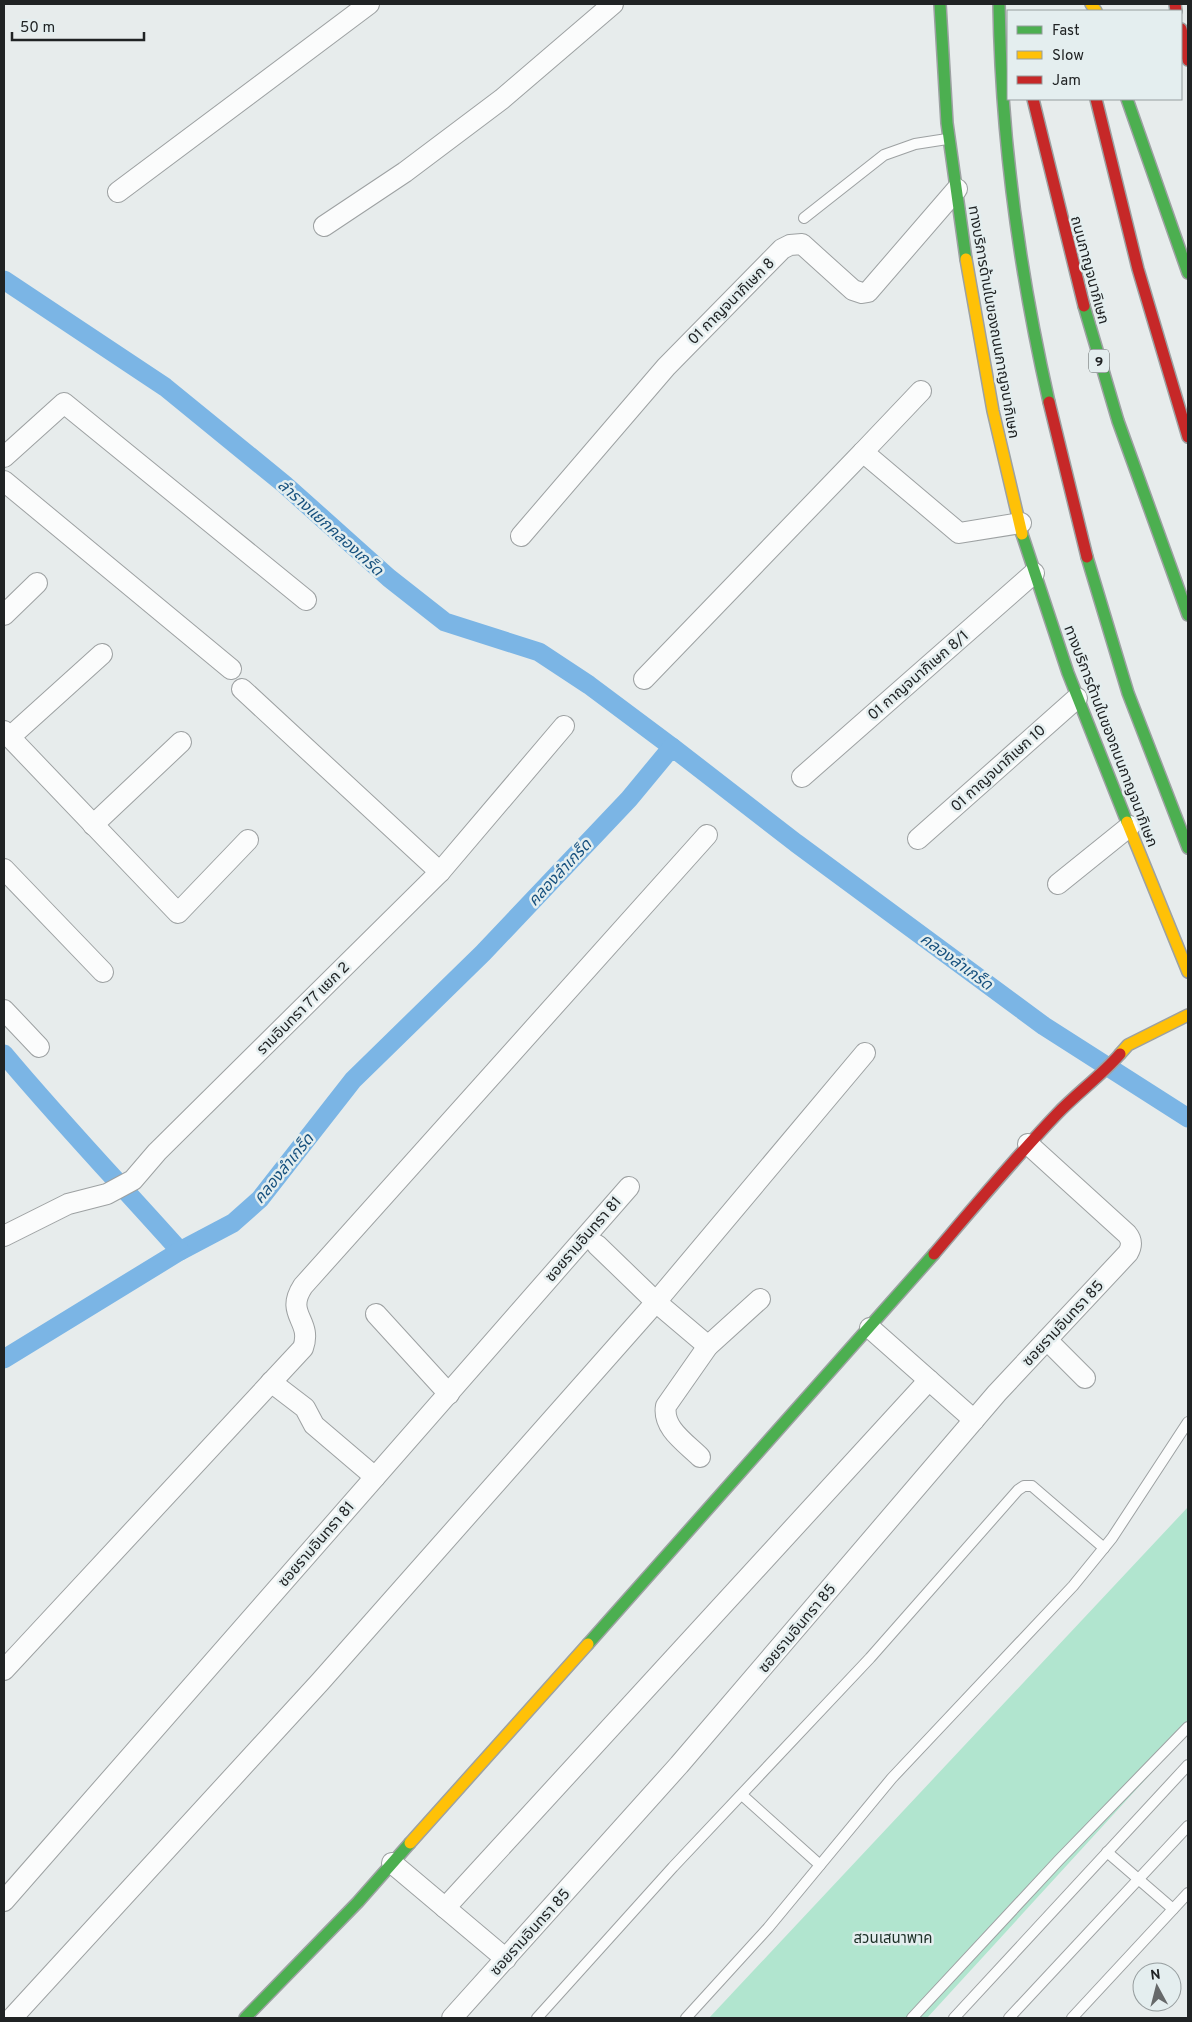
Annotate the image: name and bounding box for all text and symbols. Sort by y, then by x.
scale bar [12,10,145,42]
legend [1007,10,1182,100]
text: 50 m [20,19,55,38]
text: Fast [1052,22,1080,41]
text: Slow [1052,47,1084,66]
text: Jam [1052,72,1081,91]
street label: ทางบริการด้านในของถนนกาญจนาภิเษก [963,204,1022,440]
street label: ถนนกาญจนาภิเษก [1065,214,1112,327]
street label: 01 กาญจนาภิเษก 8 [685,255,780,350]
road number: 9 [1089,350,1109,372]
water label: ลำรางแยกคลองเกร็ด [273,476,387,582]
street label: ทางบริการด้านในของถนนกาญจนาภิเษก [1058,623,1161,850]
street label: 01 กาญจนาภิเษก 8/1 [865,627,973,725]
street label: 01 กาญจนาภิเษก 10 [948,721,1050,817]
water label: คลองลำเกร็ด [524,835,597,911]
water label: คลองลำเกร็ด [916,930,997,996]
street label: รามอินทรา 77 แยก 2 [254,959,355,1060]
water label: คลองลำเกร็ด [250,1129,320,1208]
street label: ซอยรามอินทรา 81 [542,1193,626,1287]
street label: ซอยรามอินทรา 85 [1019,1277,1109,1371]
street label: ซอยรามอินทรา 81 [275,1498,359,1592]
street label: ซอยรามอินทรา 85 [755,1580,841,1678]
street label: ซอยรามอินทรา 85 [487,1885,575,1981]
park label: สวนเสนาพาค [853,1930,933,1949]
north arrow [1132,1962,1182,2012]
text: N [1150,1967,1162,1985]

